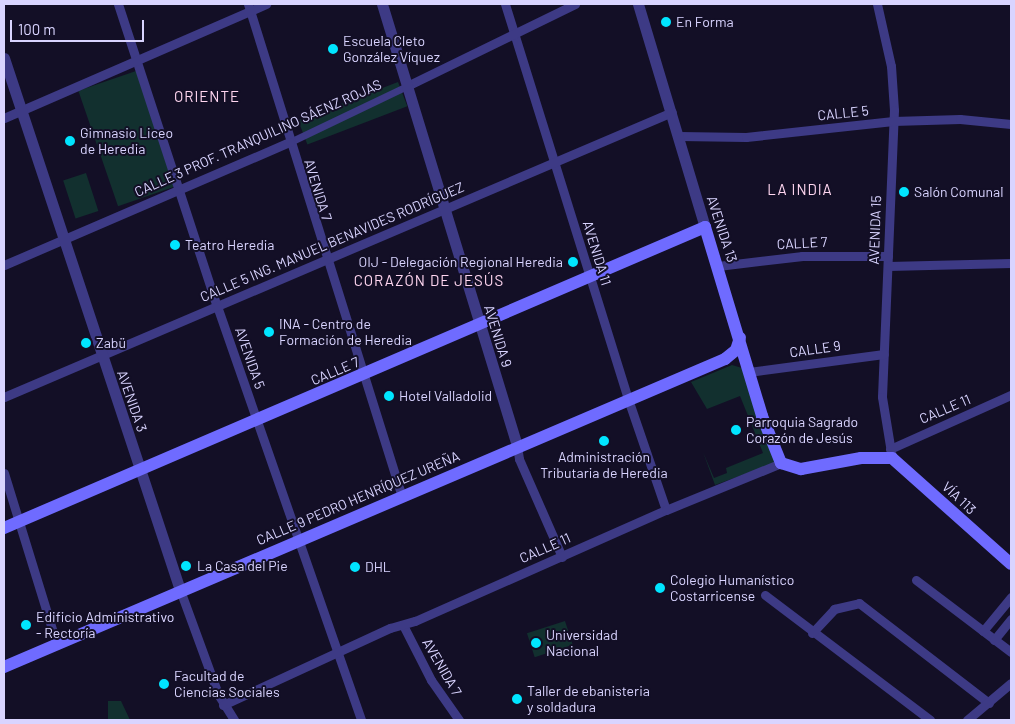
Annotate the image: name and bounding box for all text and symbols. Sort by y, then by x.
scale bar [12,10,146,42]
place label: En Forma [676,14,734,30]
marker: En Forma [660,16,672,28]
text: 100 m [18,20,56,38]
place label: Escuela Cleto González Víquez [343,33,440,65]
marker: Escuela Cleto González Víquez [327,43,339,55]
street label: CALLE 3 PROF. TRANQUILINO SÁENZ ROJAS [132,76,384,200]
district label: ORIENTE [173,88,241,106]
street label: CALLE 5 [817,102,869,124]
place label: Gimnasio Liceo de Heredia [80,125,173,158]
marker: Gimnasio Liceo de Heredia [64,135,76,147]
street label: AVENIDA 7 [301,157,335,223]
street label: CALLE 5 ING. MANUEL BENAVIDES RODRÍGUEZ [197,179,467,305]
district label: LA INDIA [766,181,834,199]
place label: Salón Comunal [914,184,1003,200]
marker: Salón Comunal [898,186,910,198]
street label: AVENIDA 13 [703,194,741,264]
street label: AVENIDA 15 [865,195,885,265]
street label: AVENIDA 11 [579,219,615,287]
street label: CALLE 7 [776,233,828,253]
place label: Teatro Heredia [185,237,275,253]
marker: Teatro Heredia [169,239,181,251]
place label: OIJ - Delegación Regional Heredia [358,254,563,270]
marker: OIJ - Delegación Regional Heredia [567,256,579,268]
district label: CORAZÓN DE JESÚS [352,272,506,290]
street label: AVENIDA 9 [481,303,515,369]
place label: INA - Centro de Formación de Heredia [279,316,412,348]
street label: AVENIDA 5 [232,325,268,391]
marker: INA - Centro de Formación de Heredia [263,326,275,338]
place label: Zabü [96,335,126,351]
marker: Zabü [80,337,92,349]
street label: CALLE 9 [788,337,842,361]
street label: CALLE 7 [308,353,362,389]
street label: AVENIDA 3 [114,368,150,434]
place label: Hotel Valladolid [399,388,492,404]
marker: Hotel Valladolid [383,390,395,402]
street label: CALLE 11 [917,391,973,427]
place label: Parroquia Sagrado Corazón de Jesús [746,414,858,447]
marker: Parroquia Sagrado Corazón de Jesús [730,424,742,436]
marker: Administración Tributaria de Heredia [598,435,610,447]
street label: CALLE 9 PEDRO HENRÍQUEZ UREÑA [254,447,462,549]
place label: Administración Tributaria de Heredia [540,449,668,482]
street label: VÍA 113 [939,478,979,518]
street label: CALLE 11 [517,529,573,567]
place label: La Casa del Pie [197,558,288,574]
marker: La Casa del Pie [179,559,193,573]
place label: DHL [365,559,391,575]
marker: DHL [349,561,361,573]
place label: Colegio Humanístico Costarricense [670,572,794,604]
marker: Colegio Humanístico Costarricense [654,582,666,594]
place label: Edificio Administrativo - Rectoría [36,609,174,642]
marker: Edificio Administrativo - Rectoría [20,619,32,631]
place label: Universidad Nacional [546,627,618,660]
street label: AVENIDA 7 [419,635,465,699]
marker: Universidad Nacional [530,637,542,649]
place label: Facultad de Ciencias Sociales [174,668,280,700]
marker: Facultad de Ciencias Sociales [158,678,170,690]
place label: Taller de ebanisteria y soldadura [527,683,650,716]
marker: Taller de ebanisteria y soldadura [511,693,523,705]

